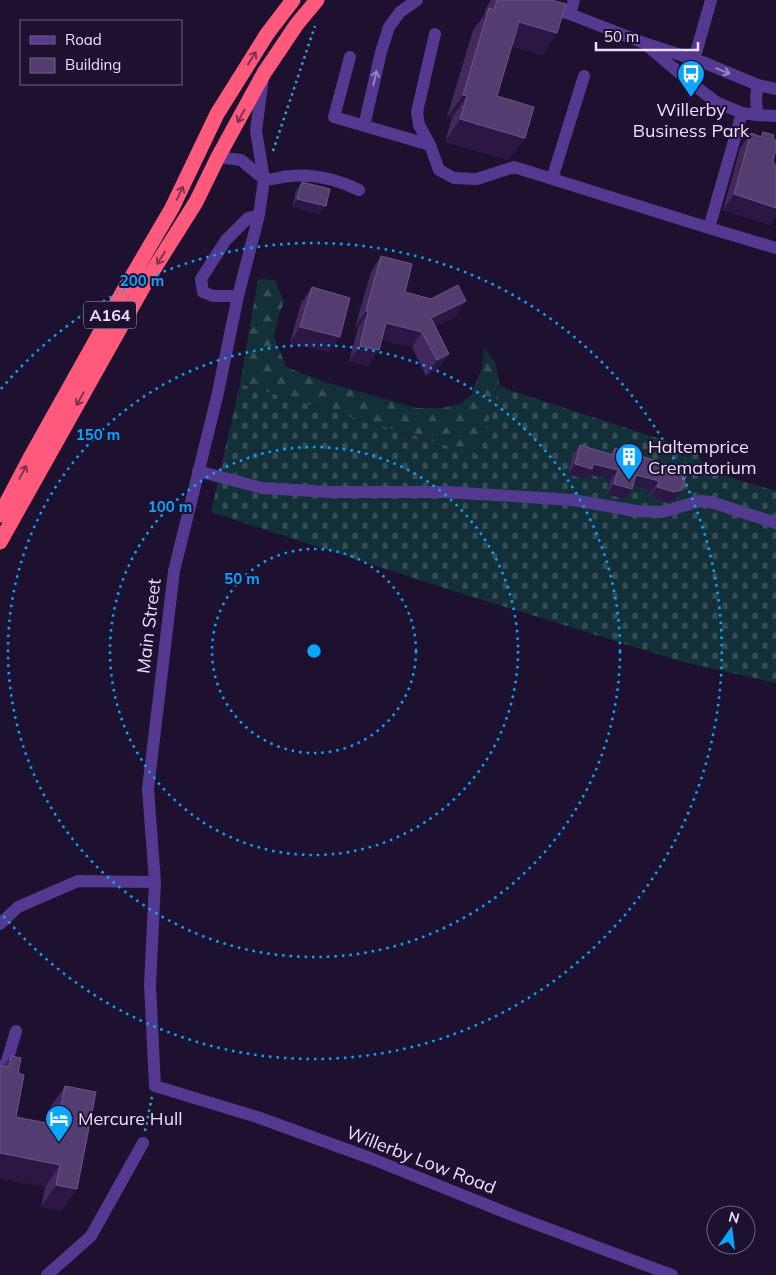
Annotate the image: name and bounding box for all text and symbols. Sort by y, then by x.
legend [20,20,182,85]
scale bar [596,20,698,52]
text: 50 m [604,27,639,46]
text: Road [65,30,102,49]
one-way arrow [248,52,258,66]
text: Building [65,55,121,74]
bus stop icon: Willerby Business Park [676,59,706,98]
one-way arrow [716,67,731,76]
one-way arrow [370,71,380,87]
place label: Willerby Business Park [633,98,750,142]
one-way arrow [235,109,245,123]
one-way arrow [175,186,185,201]
one-way arrow [155,250,165,264]
text: 200 m [120,271,164,290]
road number: A164 [84,302,136,328]
one-way arrow [75,391,85,406]
text: 150 m [76,425,120,444]
place label: Haltemprice Crematorium [648,435,757,479]
building icon: Haltemprice Crematorium [614,442,644,481]
one-way arrow [19,465,28,480]
text: 100 m [148,497,192,516]
text: 50 m [224,569,260,588]
street label: Main Street [131,577,166,675]
centre of rings [305,642,323,660]
hotel icon: Mercure Hull [44,1104,74,1143]
place label: Mercure Hull [78,1107,183,1130]
street label: Willerby Low Road [343,1120,499,1199]
north arrow [706,1205,756,1255]
text: N [727,1207,741,1227]

